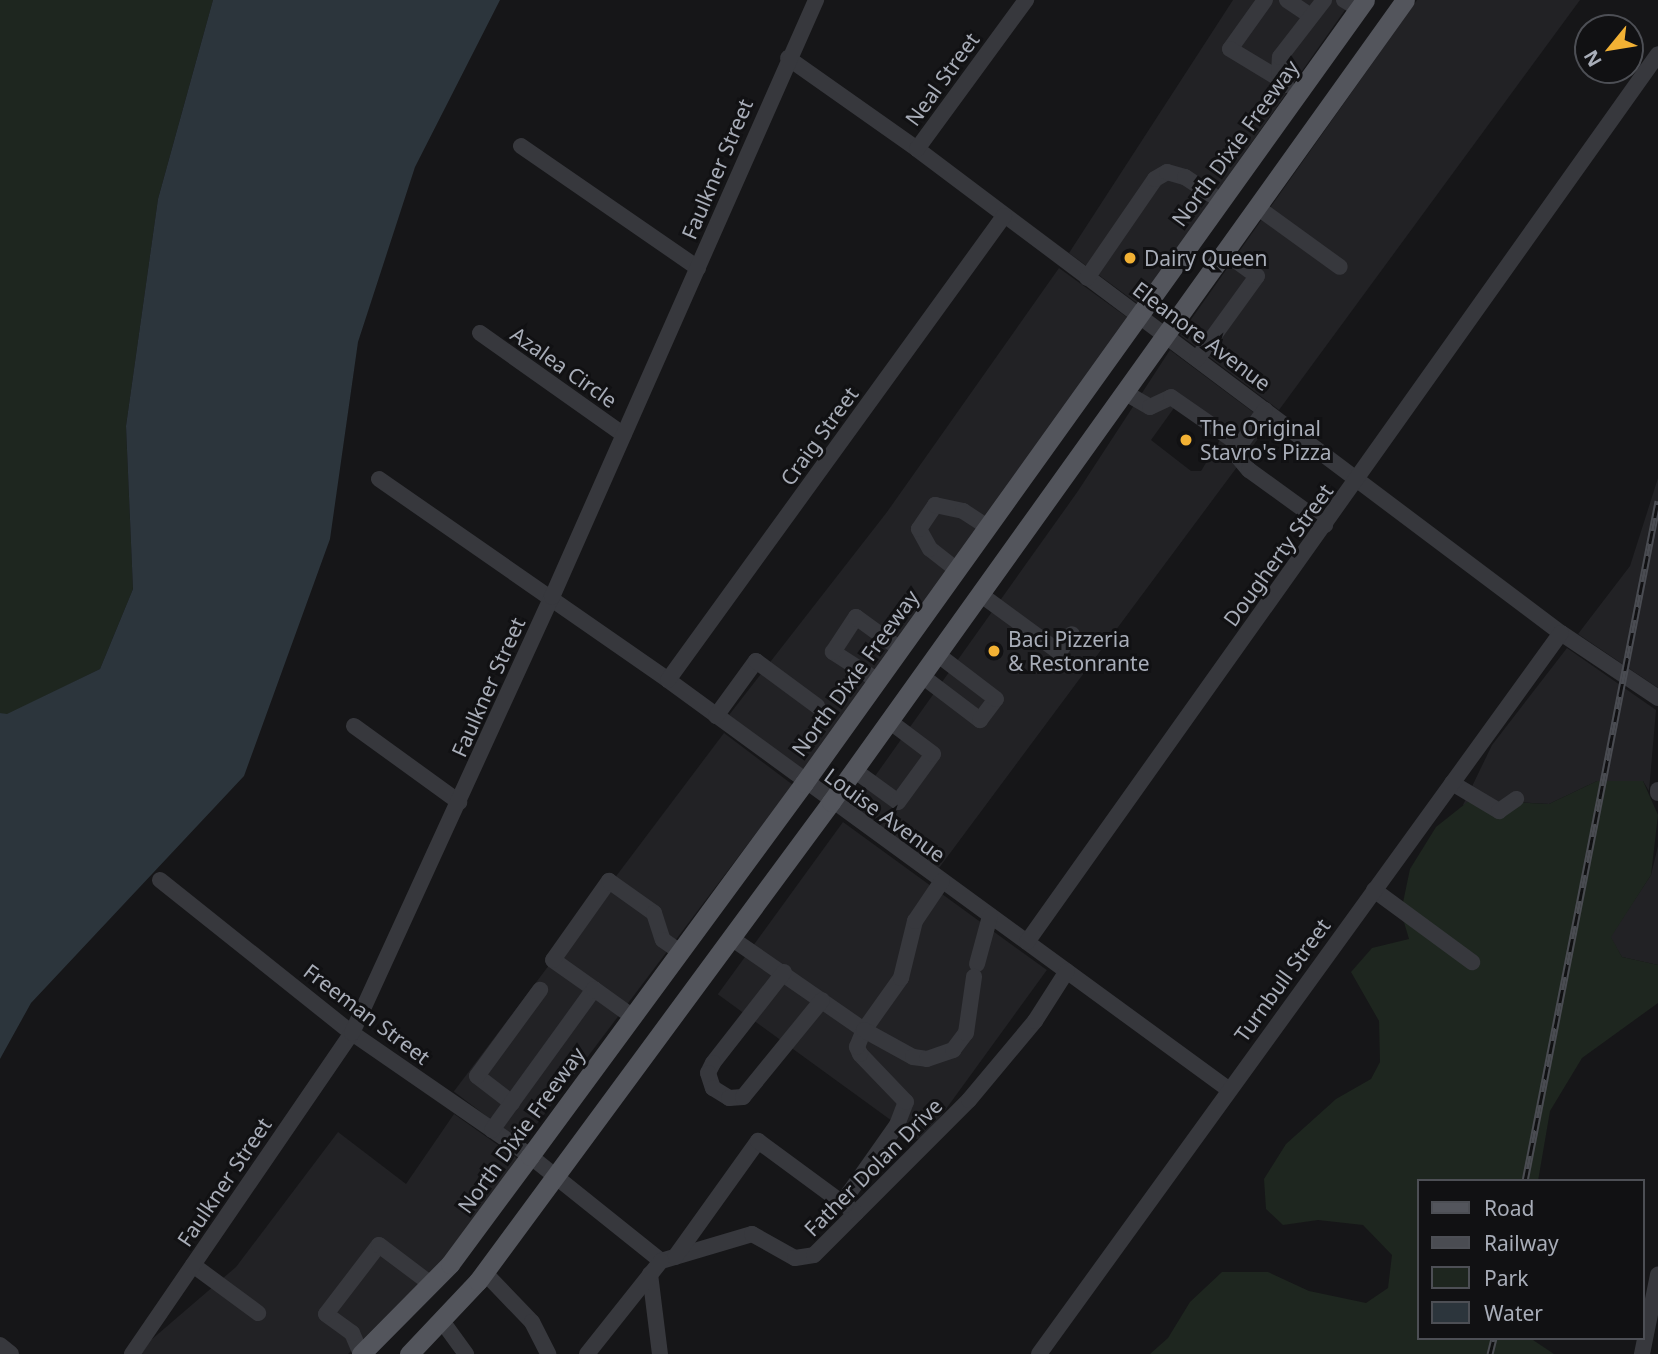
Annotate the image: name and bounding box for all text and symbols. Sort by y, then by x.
north arrow [1574,14,1644,84]
street label: Neal Street [900,27,984,131]
text: N [1577,45,1608,72]
street label: North Dixie Freeway [1166,55,1304,231]
street label: Faulkner Street [676,95,758,243]
place label: Dairy Queen [1144,245,1267,271]
marker: Dairy Queen [1122,250,1138,266]
street label: Eleanore Avenue [1128,276,1276,396]
street label: Azalea Circle [506,321,622,413]
street label: Craig Street [775,382,863,490]
place label: The Original Stavro's Pizza [1200,415,1332,465]
marker: The Original Stavro's Pizza [1178,432,1194,448]
street label: Dougherty Street [1218,479,1338,631]
street label: North Dixie Freeway [786,585,924,761]
street label: Faulkner Street [446,613,530,761]
place label: Baci Pizzeria & Restonrante [1008,626,1149,676]
marker: Baci Pizzeria & Restonrante [986,643,1002,659]
street label: Louise Avenue [820,763,950,867]
street label: Turnbull Street [1229,914,1335,1046]
street label: Freeman Street [299,958,435,1070]
street label: North Dixie Freeway [452,1042,590,1218]
street label: Father Dolan Drive [799,1093,947,1241]
street label: Faulkner Street [172,1113,276,1251]
legend [1416,1179,1644,1340]
text: Road [1484,1194,1534,1222]
text: Railway [1484,1229,1559,1257]
text: Park [1484,1264,1528,1292]
text: Water [1484,1299,1543,1327]

